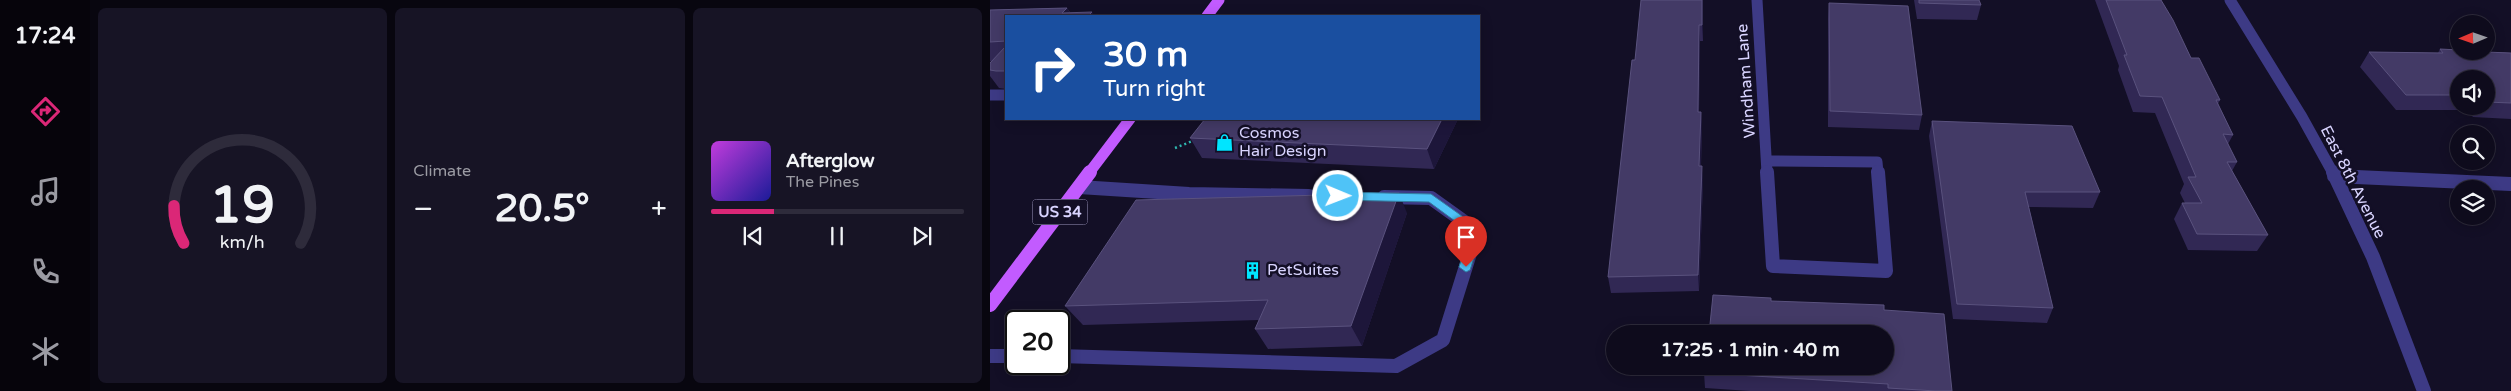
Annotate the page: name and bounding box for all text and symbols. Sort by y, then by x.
north arrow [2450,15,2495,60]
map controls [2450,15,2495,225]
text: 17:24 [15,23,75,49]
street label: Windham Lane [1732,23,1760,139]
text: 30 m [1103,34,1188,76]
icon: right [1020,35,1085,100]
button: sound [2450,70,2495,115]
text: Turn right [1103,76,1205,102]
icon: directions [28,94,63,129]
street label: East 8th Avenue [2316,122,2390,242]
place label: Cosmos Hair Design [1239,123,1327,161]
button: search [2450,125,2495,170]
shop icon: Cosmos Hair Design [1215,132,1235,152]
text: Afterglow [786,150,875,172]
text: Climate [413,161,471,181]
position arrow [1311,169,1363,221]
text: The Pines [786,172,859,192]
icon: music [28,174,63,209]
text: 19 [210,174,275,237]
button: layers [2450,180,2495,225]
text: 20.5° [495,186,590,232]
text: − [413,192,433,226]
text: + [651,192,667,226]
road number: US 34 [1032,200,1088,224]
pin [1445,216,1487,267]
icon: previous [739,222,767,250]
icon: pause [823,222,851,250]
icon: next [908,222,936,250]
icon: arrive [1452,223,1480,251]
text: km/h [220,232,265,253]
icon: phone [28,254,63,289]
building icon: PetSuites [1243,260,1263,280]
place label: PetSuites [1267,260,1339,280]
speed limit sign: 20 [1005,310,1070,375]
icon: climate [28,334,63,369]
text: 17:25 · 1 min · 40 m [1660,339,1840,361]

